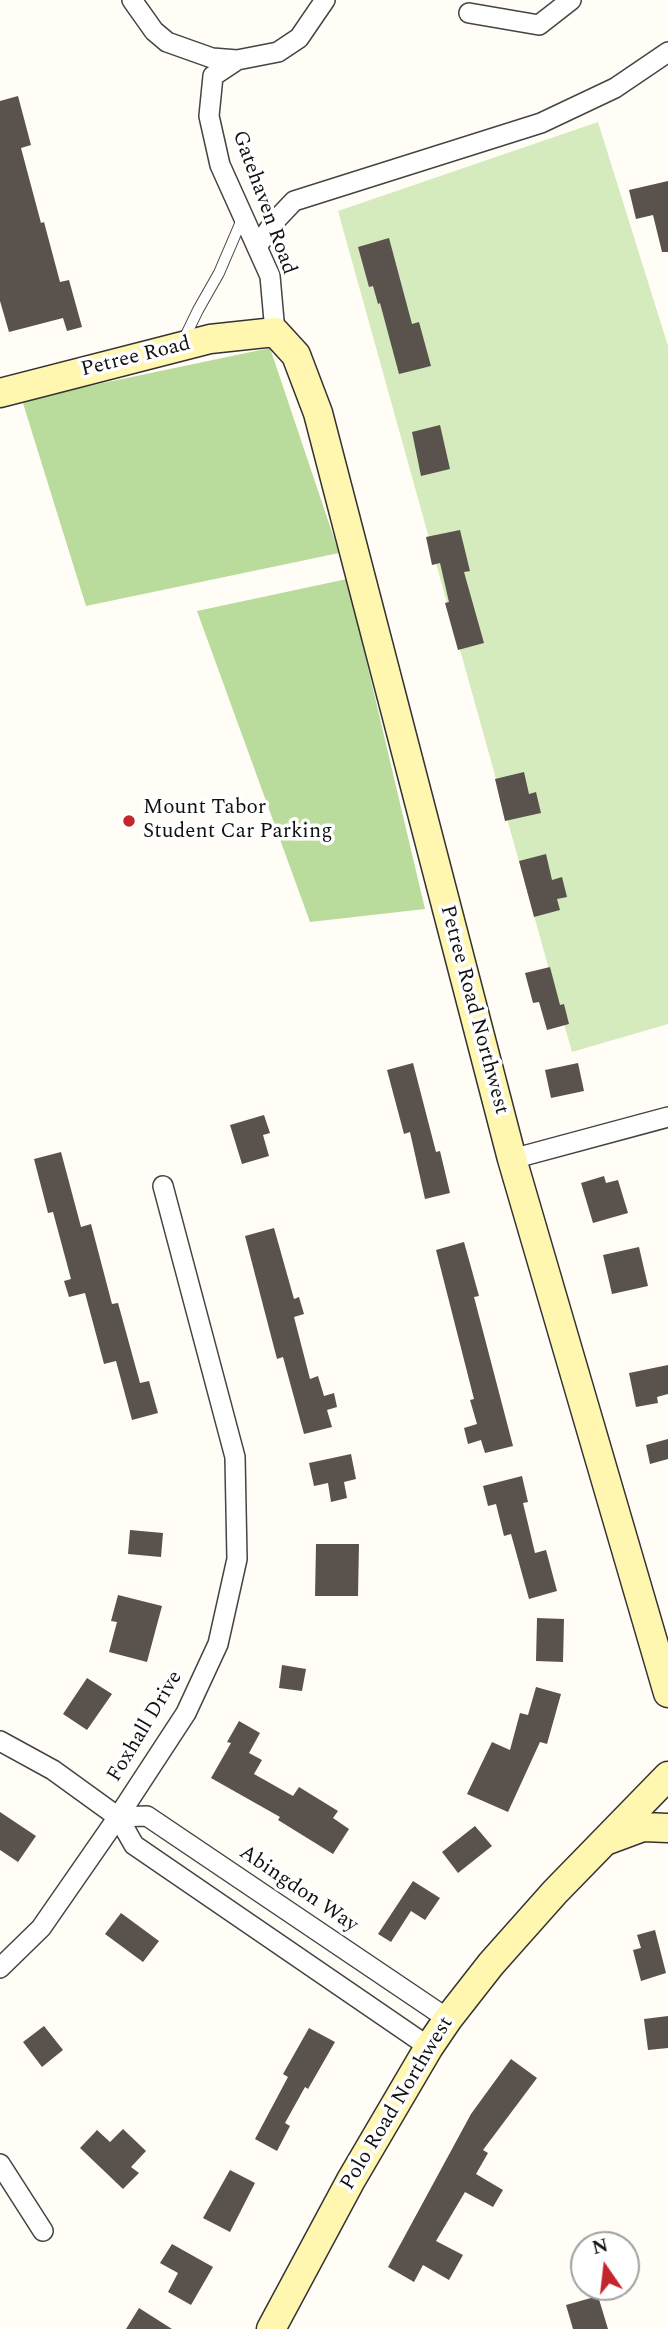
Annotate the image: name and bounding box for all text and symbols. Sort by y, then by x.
street label: Gatehaven Road [225,128,301,278]
street label: Petree Road [79,332,193,384]
place label: Mount Tabor Student Car Parking [143,796,333,846]
marker: Mount Tabor Student Car Parking [121,813,137,829]
street label: Petree Road Northwest [433,903,513,1117]
street label: Foxhall Drive [103,1667,189,1787]
street label: Abingdon Way [234,1841,362,1939]
street label: Polo Road Northwest [336,2013,460,2195]
north arrow [570,2231,640,2301]
text: N [589,2231,611,2263]

